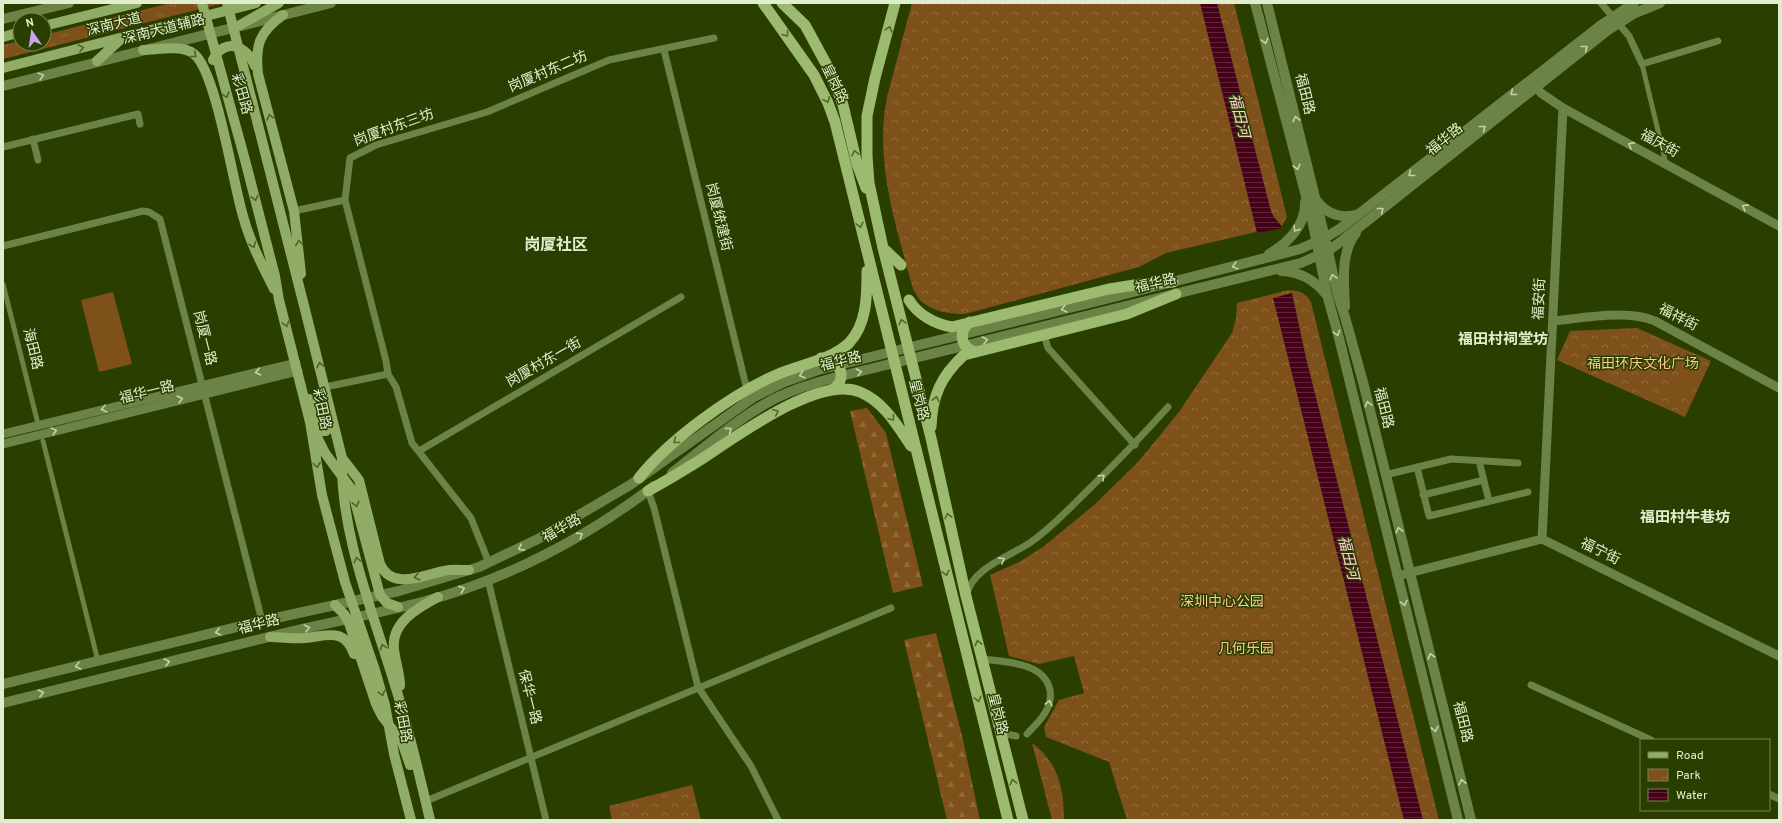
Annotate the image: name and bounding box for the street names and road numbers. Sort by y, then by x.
street label: 深南大道 [85,10,143,40]
street label: 深南大道辅路 [121,12,207,48]
street label: 岗厦村东二坊 [506,47,590,96]
street label: 皇岗路 [817,61,851,107]
street label: 彩田路 [227,71,255,117]
street label: 福田路 [1291,72,1317,116]
street label: 岗厦村东三坊 [351,105,436,150]
street label: 福华路 [1423,119,1467,160]
street label: 福庆街 [1637,126,1681,162]
street label: 岗厦统建街 [701,181,736,253]
street label: 福华路 [1133,270,1178,297]
street label: 福安街 [1530,278,1550,320]
street label: 福祥街 [1655,301,1701,335]
street label: 岗厦一路 [189,309,219,367]
street label: 海田路 [19,327,45,371]
street label: 岗厦村东一街 [503,334,585,391]
street label: 福华路 [818,348,863,375]
street label: 福华一路 [118,377,176,408]
street label: 皇岗路 [905,378,931,422]
street label: 福田路 [1370,386,1396,430]
street label: 彩田路 [308,387,334,431]
street label: 福华路 [539,510,584,547]
street label: 福宁街 [1577,534,1623,569]
street label: 福华路 [236,611,281,638]
street label: 保华一路 [514,668,545,726]
street label: 皇岗路 [984,692,1010,736]
street label: 彩田路 [390,700,414,744]
street label: 福田路 [1449,700,1475,744]

